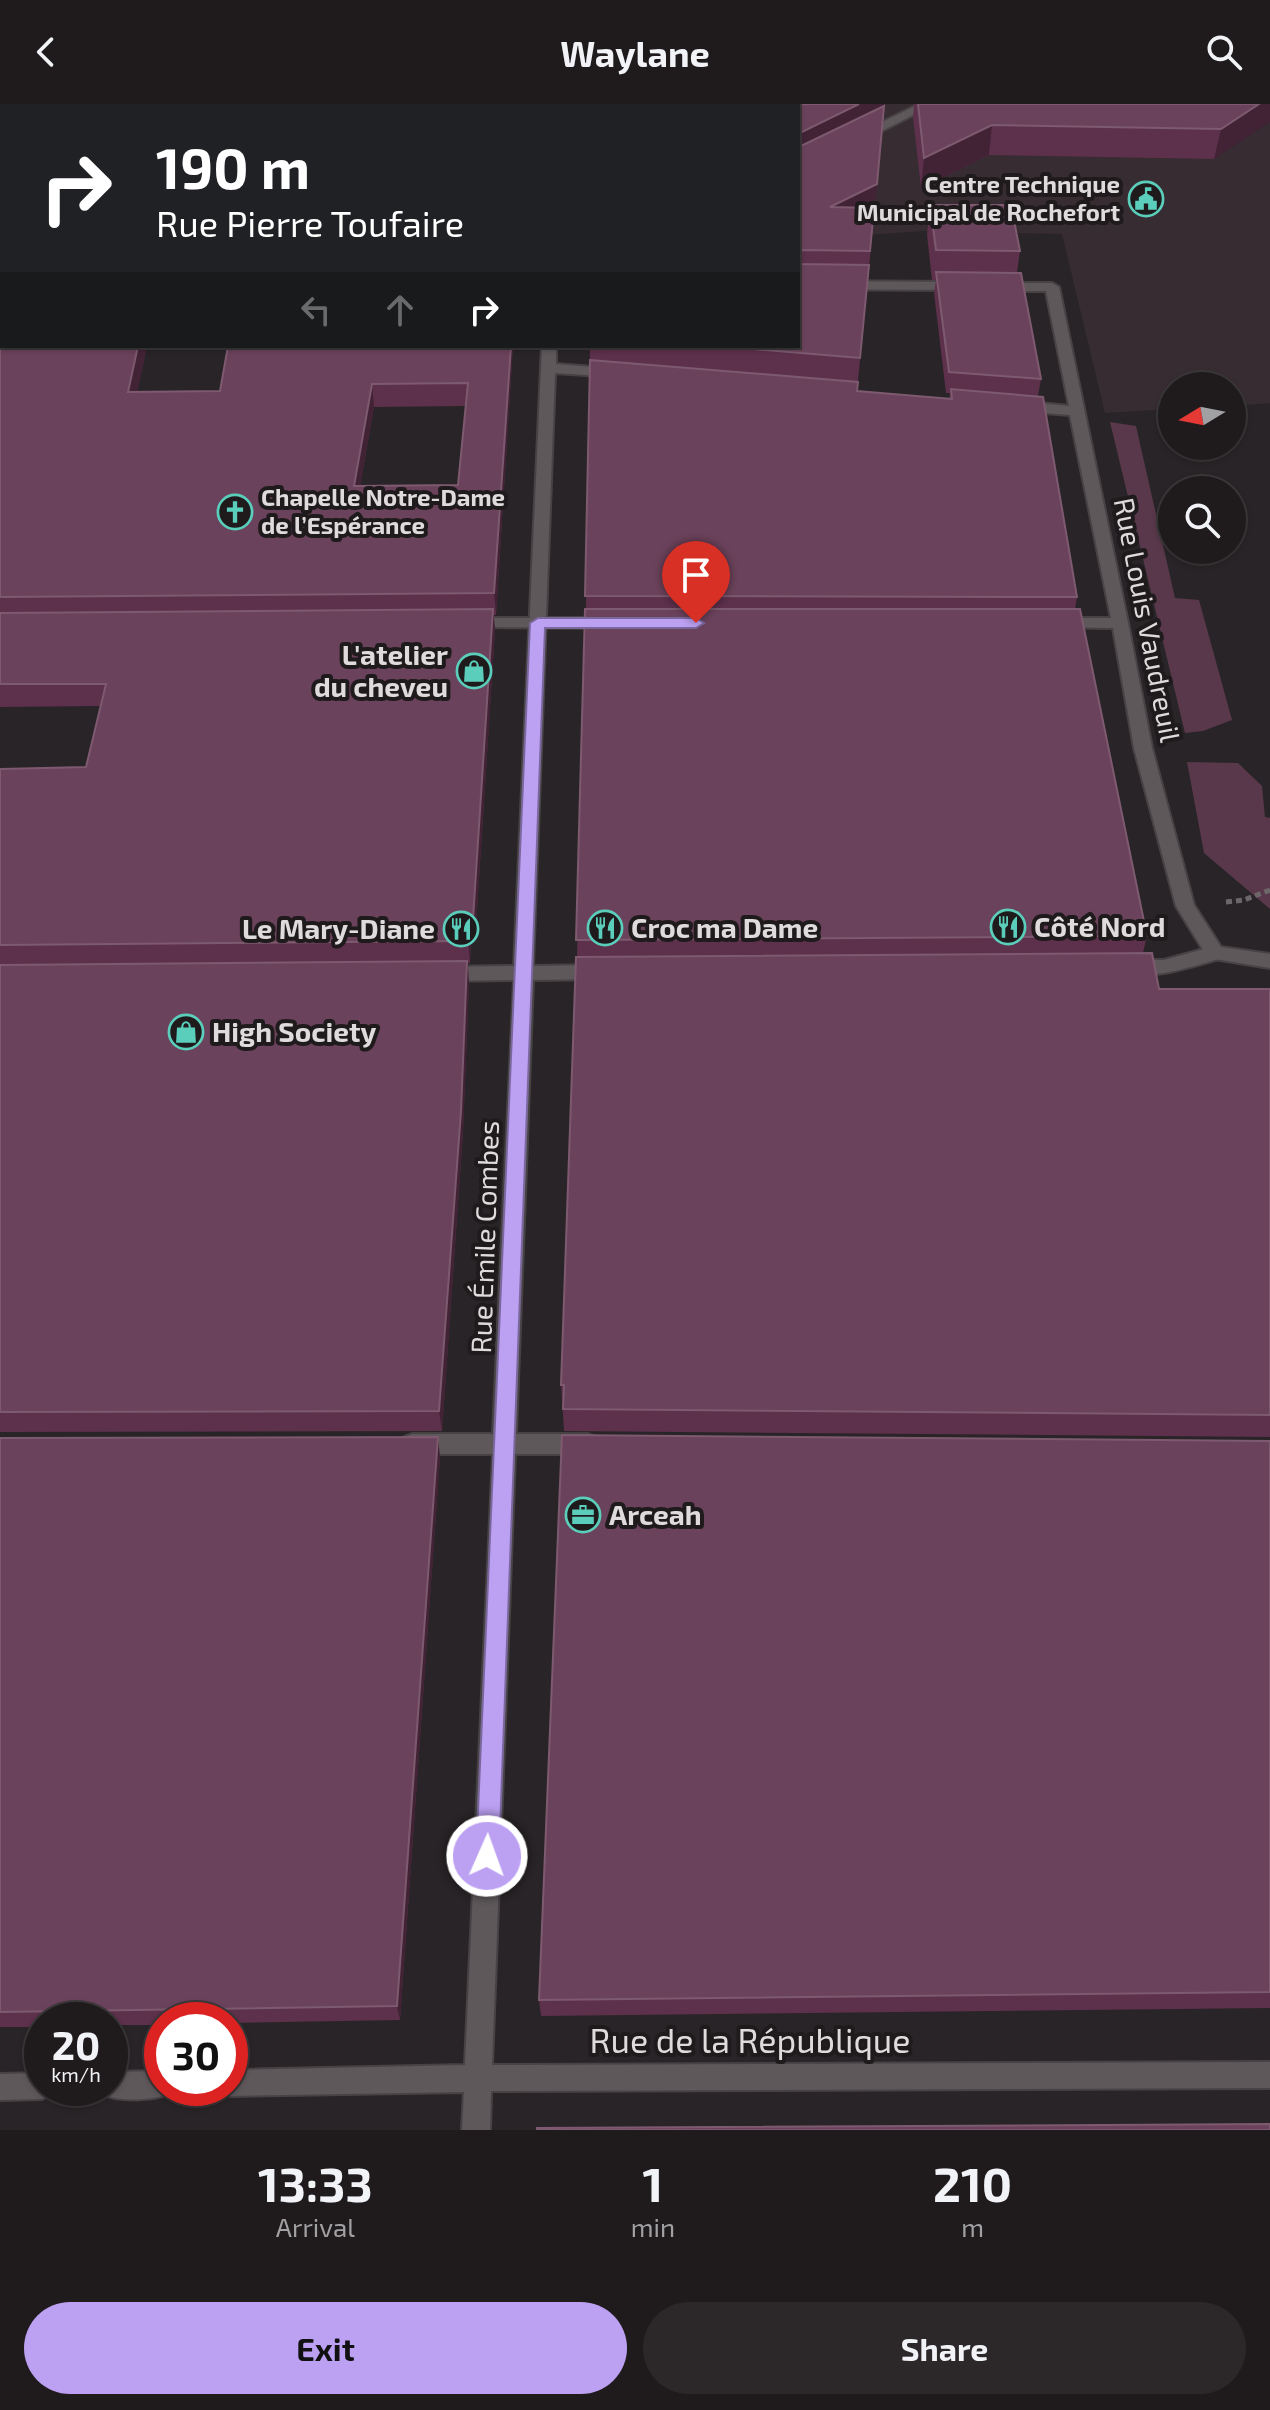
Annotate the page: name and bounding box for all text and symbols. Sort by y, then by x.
icon: back [24,30,68,74]
icon: search [1202,30,1246,74]
text: Waylane [560,31,710,74]
text: 190 m [156,133,310,200]
icon: right [24,136,128,240]
place label: Centre Technique Municipal de Rochefort [857,169,1120,226]
public building icon: Centre Technique Municipal de Rochefort [1127,180,1165,218]
text: Rue Pierre Toufaire [156,201,464,244]
icon: left [294,288,338,332]
icon: ahead [378,288,422,332]
icon: right [462,288,506,332]
north arrow [1158,372,1246,460]
map controls [1158,372,1246,564]
button: search [1158,476,1246,564]
place label: Chapelle Notre-Dame de l’Espérance [261,482,505,539]
church icon: Chapelle Notre-Dame de l’Espérance [216,493,254,531]
street label: Rue Louis Vaudreuil [1108,495,1188,746]
pin [662,541,730,623]
icon: arrive [674,553,718,597]
place label: L'atelier du cheveu [314,637,448,703]
shop icon: L'atelier du cheveu [455,652,493,690]
restaurant icon: Côté Nord [989,908,1027,946]
restaurant icon: Croc ma Dame [586,909,624,947]
place label: Côté Nord [1034,909,1166,943]
restaurant icon: Le Mary-Diane [442,910,480,948]
place label: Croc ma Dame [631,910,818,944]
place label: Le Mary-Diane [242,911,435,945]
shop icon: High Society [167,1013,205,1051]
place label: High Society [212,1014,376,1048]
street label: Rue Émile Combes [463,1120,505,1354]
office icon: Arceah [564,1496,602,1534]
place label: Arceah [609,1497,702,1531]
position arrow [445,1814,529,1898]
speed limit sign: 30 [144,2002,248,2106]
street label: Rue de la République [589,2019,911,2060]
text: 20 [52,2020,100,2068]
text: km/h [51,2062,101,2086]
text: 13:33 [258,2154,373,2212]
text: 1 [643,2154,663,2212]
text: 210 [933,2154,1012,2212]
text: Arrival [276,2211,355,2242]
text: min [631,2211,675,2242]
text: m [961,2211,984,2242]
button: Exit [24,2302,627,2394]
button: Share [643,2302,1246,2394]

